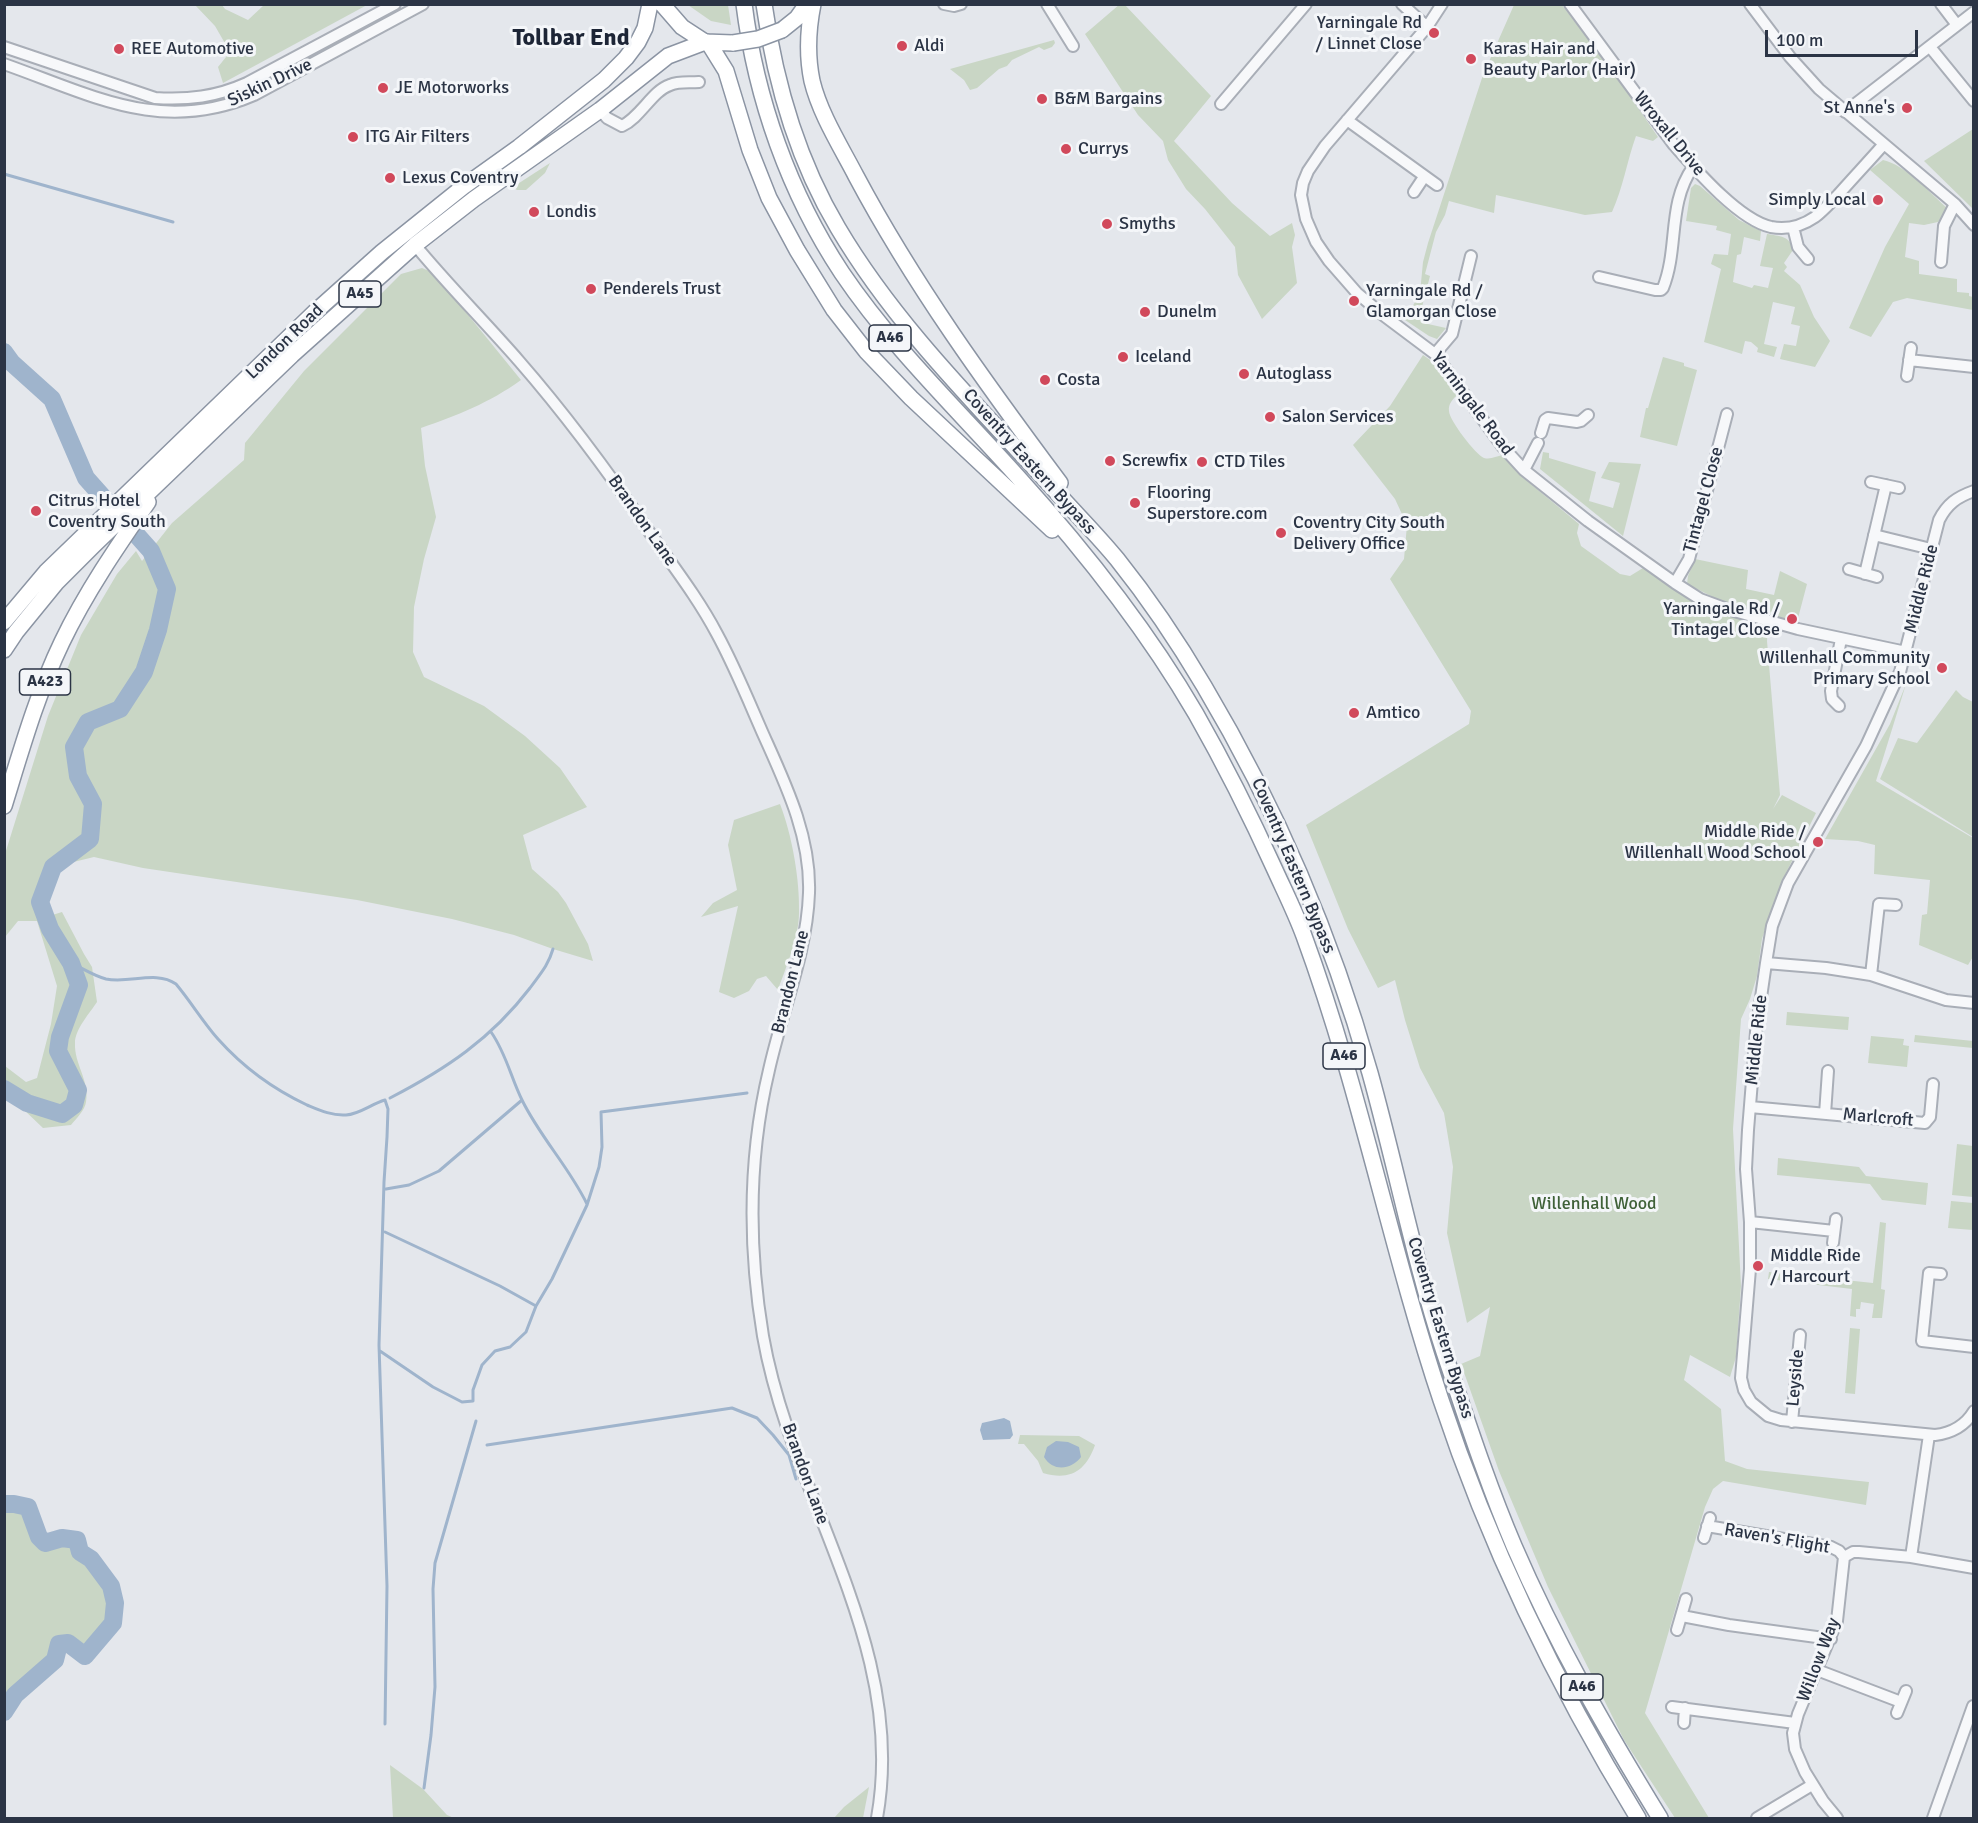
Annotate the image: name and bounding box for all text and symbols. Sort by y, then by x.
place label: Yarningale Rd / Linnet Close [1315,12,1422,54]
scale bar [1768,18,1921,56]
district label: Tollbar End [512,25,630,53]
marker: Yarningale Rd / Linnet Close [1427,26,1441,40]
text: 100 m [1776,29,1823,51]
place label: Aldi [914,35,944,57]
place label: REE Automotive [131,38,254,60]
place label: Karas Hair and Beauty Parlor (Hair) [1483,38,1636,80]
marker: Aldi [895,39,909,53]
marker: REE Automotive [112,42,126,56]
marker: Karas Hair and Beauty Parlor (Hair) [1464,52,1478,66]
street label: Siskin Drive [224,54,316,112]
place label: JE Motorworks [395,77,509,99]
marker: JE Motorworks [376,81,390,95]
street label: Wroxall Drive [1628,87,1710,181]
place label: B&M Bargains [1054,88,1162,110]
marker: B&M Bargains [1035,92,1049,106]
place label: St Anne's [1824,97,1895,119]
marker: St Anne's [1900,101,1914,115]
place label: ITG Air Filters [365,126,470,148]
marker: ITG Air Filters [346,130,360,144]
place label: Currys [1078,138,1129,160]
marker: Currys [1059,142,1073,156]
place label: Lexus Coventry [402,167,518,189]
marker: Lexus Coventry [383,171,397,185]
place label: Simply Local [1769,189,1866,211]
marker: Simply Local [1871,193,1885,207]
place label: Londis [546,201,596,223]
marker: Londis [527,205,541,219]
place label: Smyths [1119,213,1176,235]
marker: Smyths [1100,217,1114,231]
place label: Penderels Trust [603,278,721,300]
place label: Yarningale Rd / Glamorgan Close [1366,280,1497,322]
road number: A45 [339,281,381,307]
marker: Penderels Trust [584,282,598,296]
marker: Yarningale Rd / Glamorgan Close [1347,294,1361,308]
street label: London Road [242,300,328,384]
place label: Dunelm [1157,301,1217,323]
marker: Dunelm [1138,305,1152,319]
road number: A46 [869,325,911,351]
place label: Iceland [1135,346,1191,368]
street label: Yarningale Road [1426,348,1518,460]
marker: Iceland [1116,350,1130,364]
place label: Autoglass [1256,363,1332,385]
marker: Autoglass [1237,367,1251,381]
place label: Costa [1057,369,1100,391]
marker: Costa [1038,373,1052,387]
street label: Coventry Eastern Bypass [958,385,1100,539]
place label: Salon Services [1282,406,1394,428]
marker: Salon Services [1263,410,1277,424]
street label: Tintagel Close [1679,445,1729,555]
place label: Screwfix [1122,450,1187,472]
place label: CTD Tiles [1214,451,1285,473]
marker: Screwfix [1103,454,1117,468]
marker: CTD Tiles [1195,455,1209,469]
street label: Brandon Lane [603,471,681,571]
place label: Flooring Superstore.com [1147,482,1268,524]
place label: Citrus Hotel Coventry South [48,490,166,532]
marker: Flooring Superstore.com [1128,496,1142,510]
marker: Citrus Hotel Coventry South [29,504,43,518]
place label: Coventry City South Delivery Office [1293,512,1445,554]
marker: Coventry City South Delivery Office [1274,526,1288,540]
street label: Middle Ride [1901,542,1943,636]
place label: Yarningale Rd / Tintagel Close [1663,598,1780,640]
marker: Yarningale Rd / Tintagel Close [1785,612,1799,626]
place label: Willenhall Community Primary School [1760,647,1930,690]
marker: Willenhall Community Primary School [1935,661,1949,675]
road number: A423 [20,669,70,695]
place label: Amtico [1366,702,1420,724]
marker: Amtico [1347,706,1361,720]
street label: Coventry Eastern Bypass [1246,775,1340,957]
place label: Middle Ride / Willenhall Wood School [1624,821,1806,864]
marker: Middle Ride / Willenhall Wood School [1811,835,1825,849]
street label: Brandon Lane [768,928,814,1036]
street label: Middle Ride [1742,994,1772,1086]
road number: A46 [1323,1043,1365,1069]
street label: Marlcroft [1842,1104,1914,1132]
park label: Willenhall Wood [1531,1193,1657,1215]
street label: Coventry Eastern Bypass [1402,1235,1478,1421]
place label: Middle Ride / Harcourt [1770,1245,1861,1288]
marker: Middle Ride / Harcourt [1751,1259,1765,1273]
street label: Leyside [1783,1348,1809,1408]
street label: Brandon Lane [777,1421,833,1527]
street label: Raven's Flight [1722,1519,1832,1559]
street label: Willow Way [1793,1615,1845,1705]
road number: A46 [1561,1674,1603,1700]

